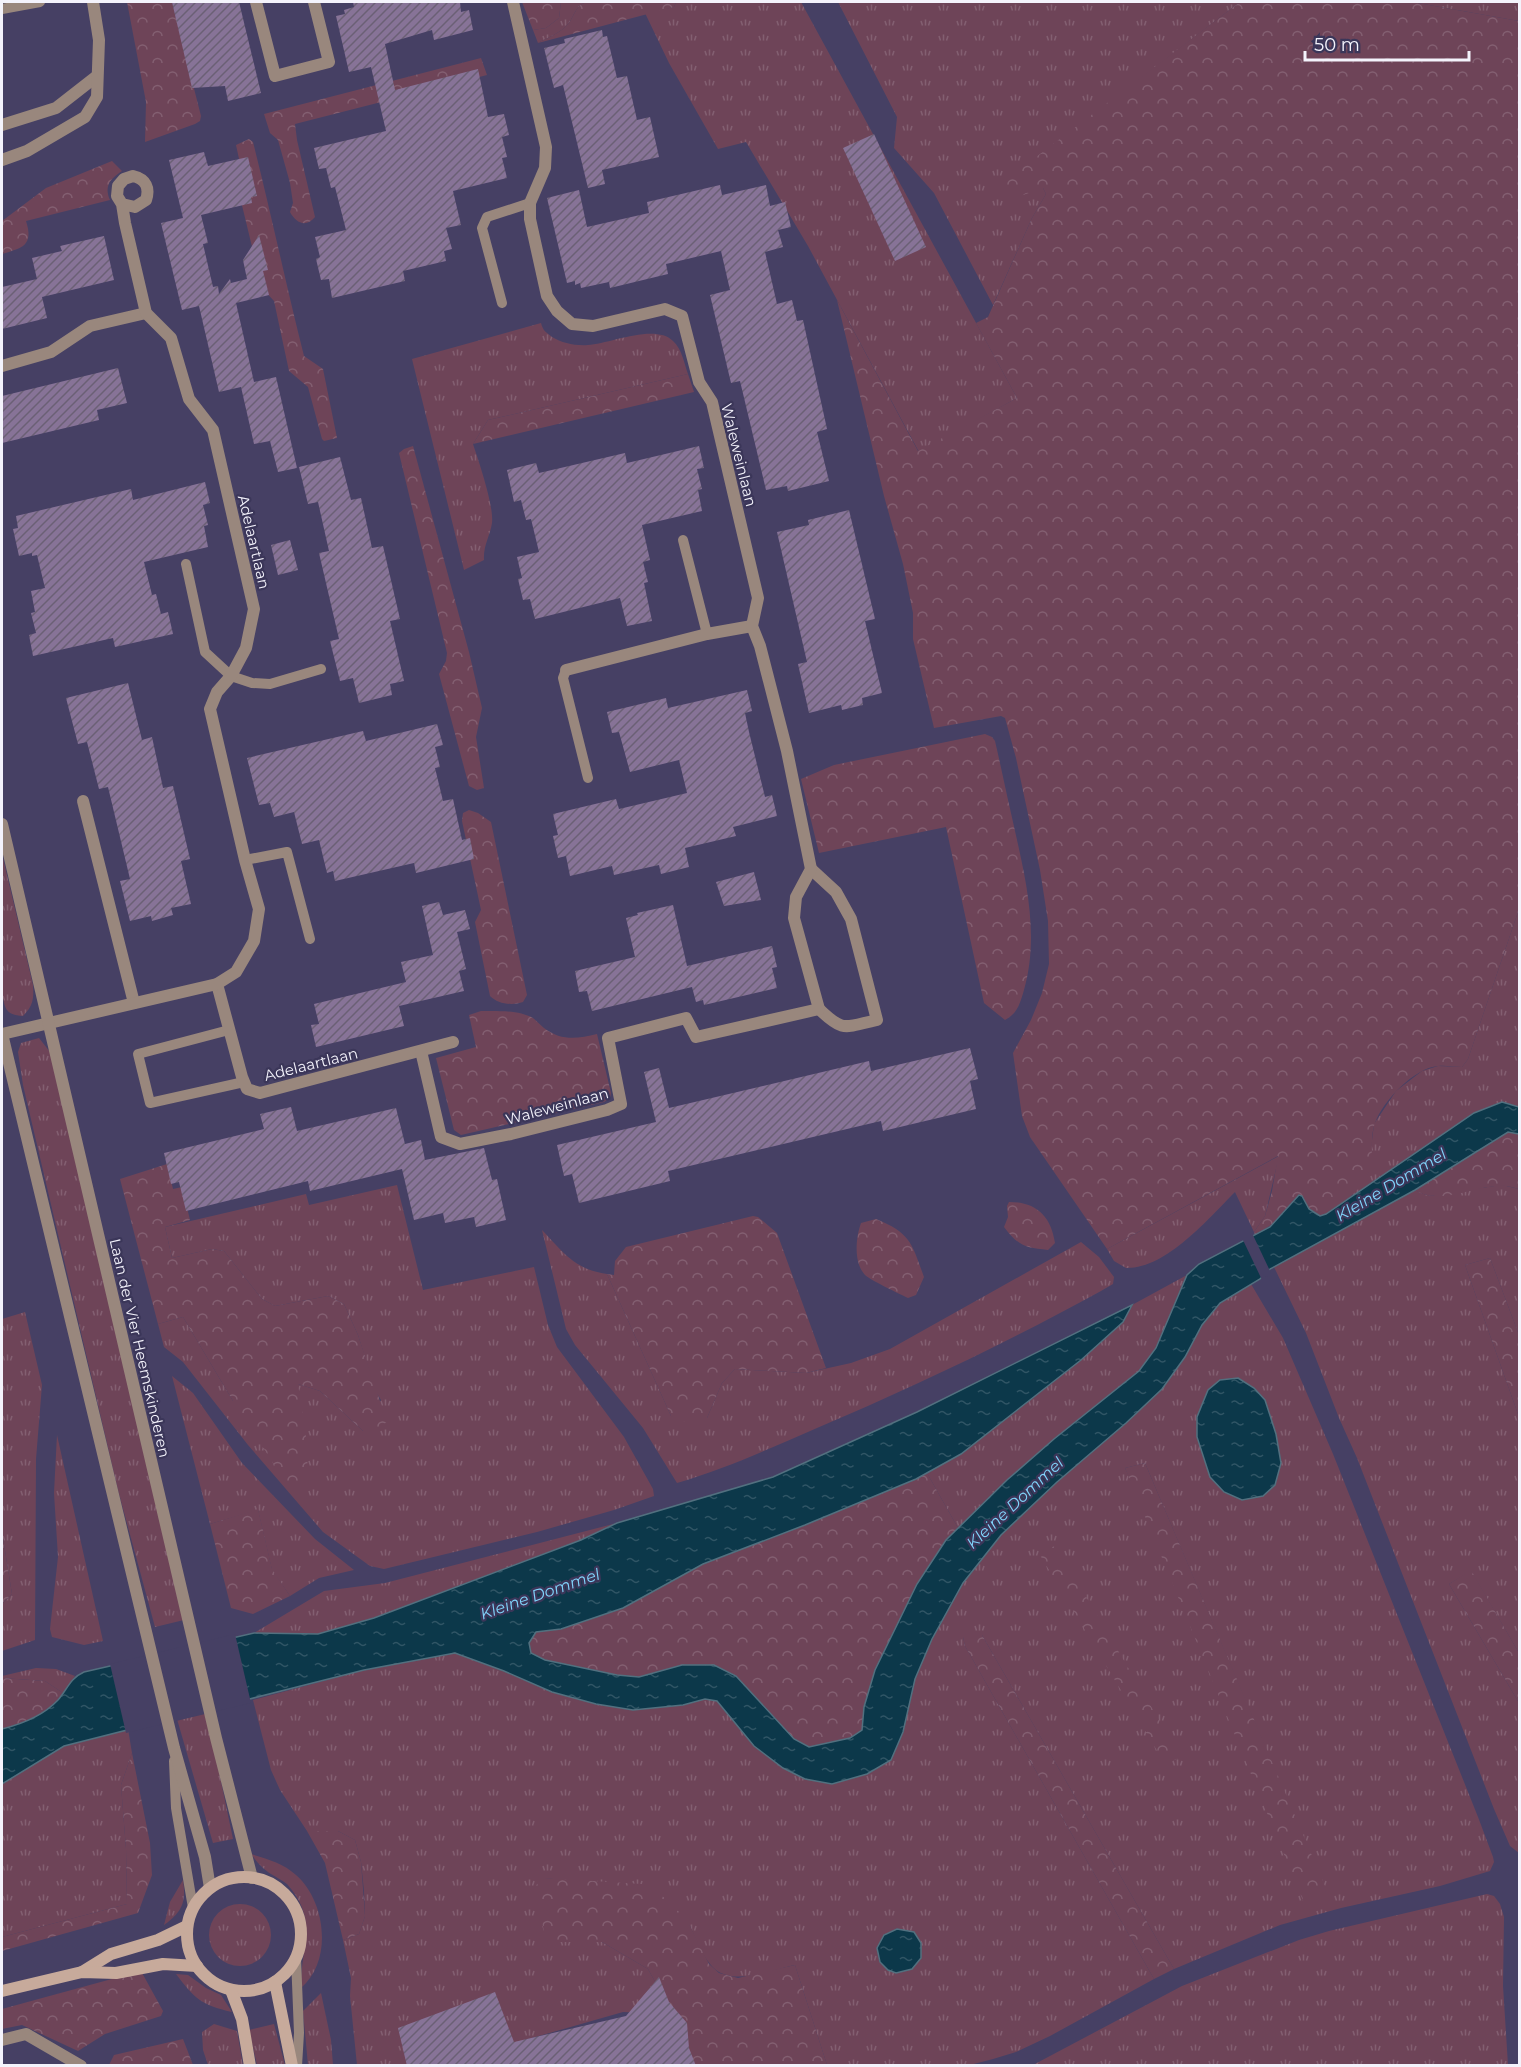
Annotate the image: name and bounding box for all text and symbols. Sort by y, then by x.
scale bar [1305,24,1468,62]
text: 50 m [1314,34,1360,56]
street label: Waleweinlaan [717,401,761,509]
street label: Adelaartlaan [234,493,274,591]
street label: Adelaartlaan [262,1043,360,1085]
street label: Waleweinlaan [503,1083,611,1129]
water label: Kleine Dommel [1332,1144,1450,1225]
street label: Laan der Vier Heemskinderen [106,1237,174,1459]
water label: Kleine Dommel [963,1453,1068,1553]
water label: Kleine Dommel [478,1564,603,1623]

